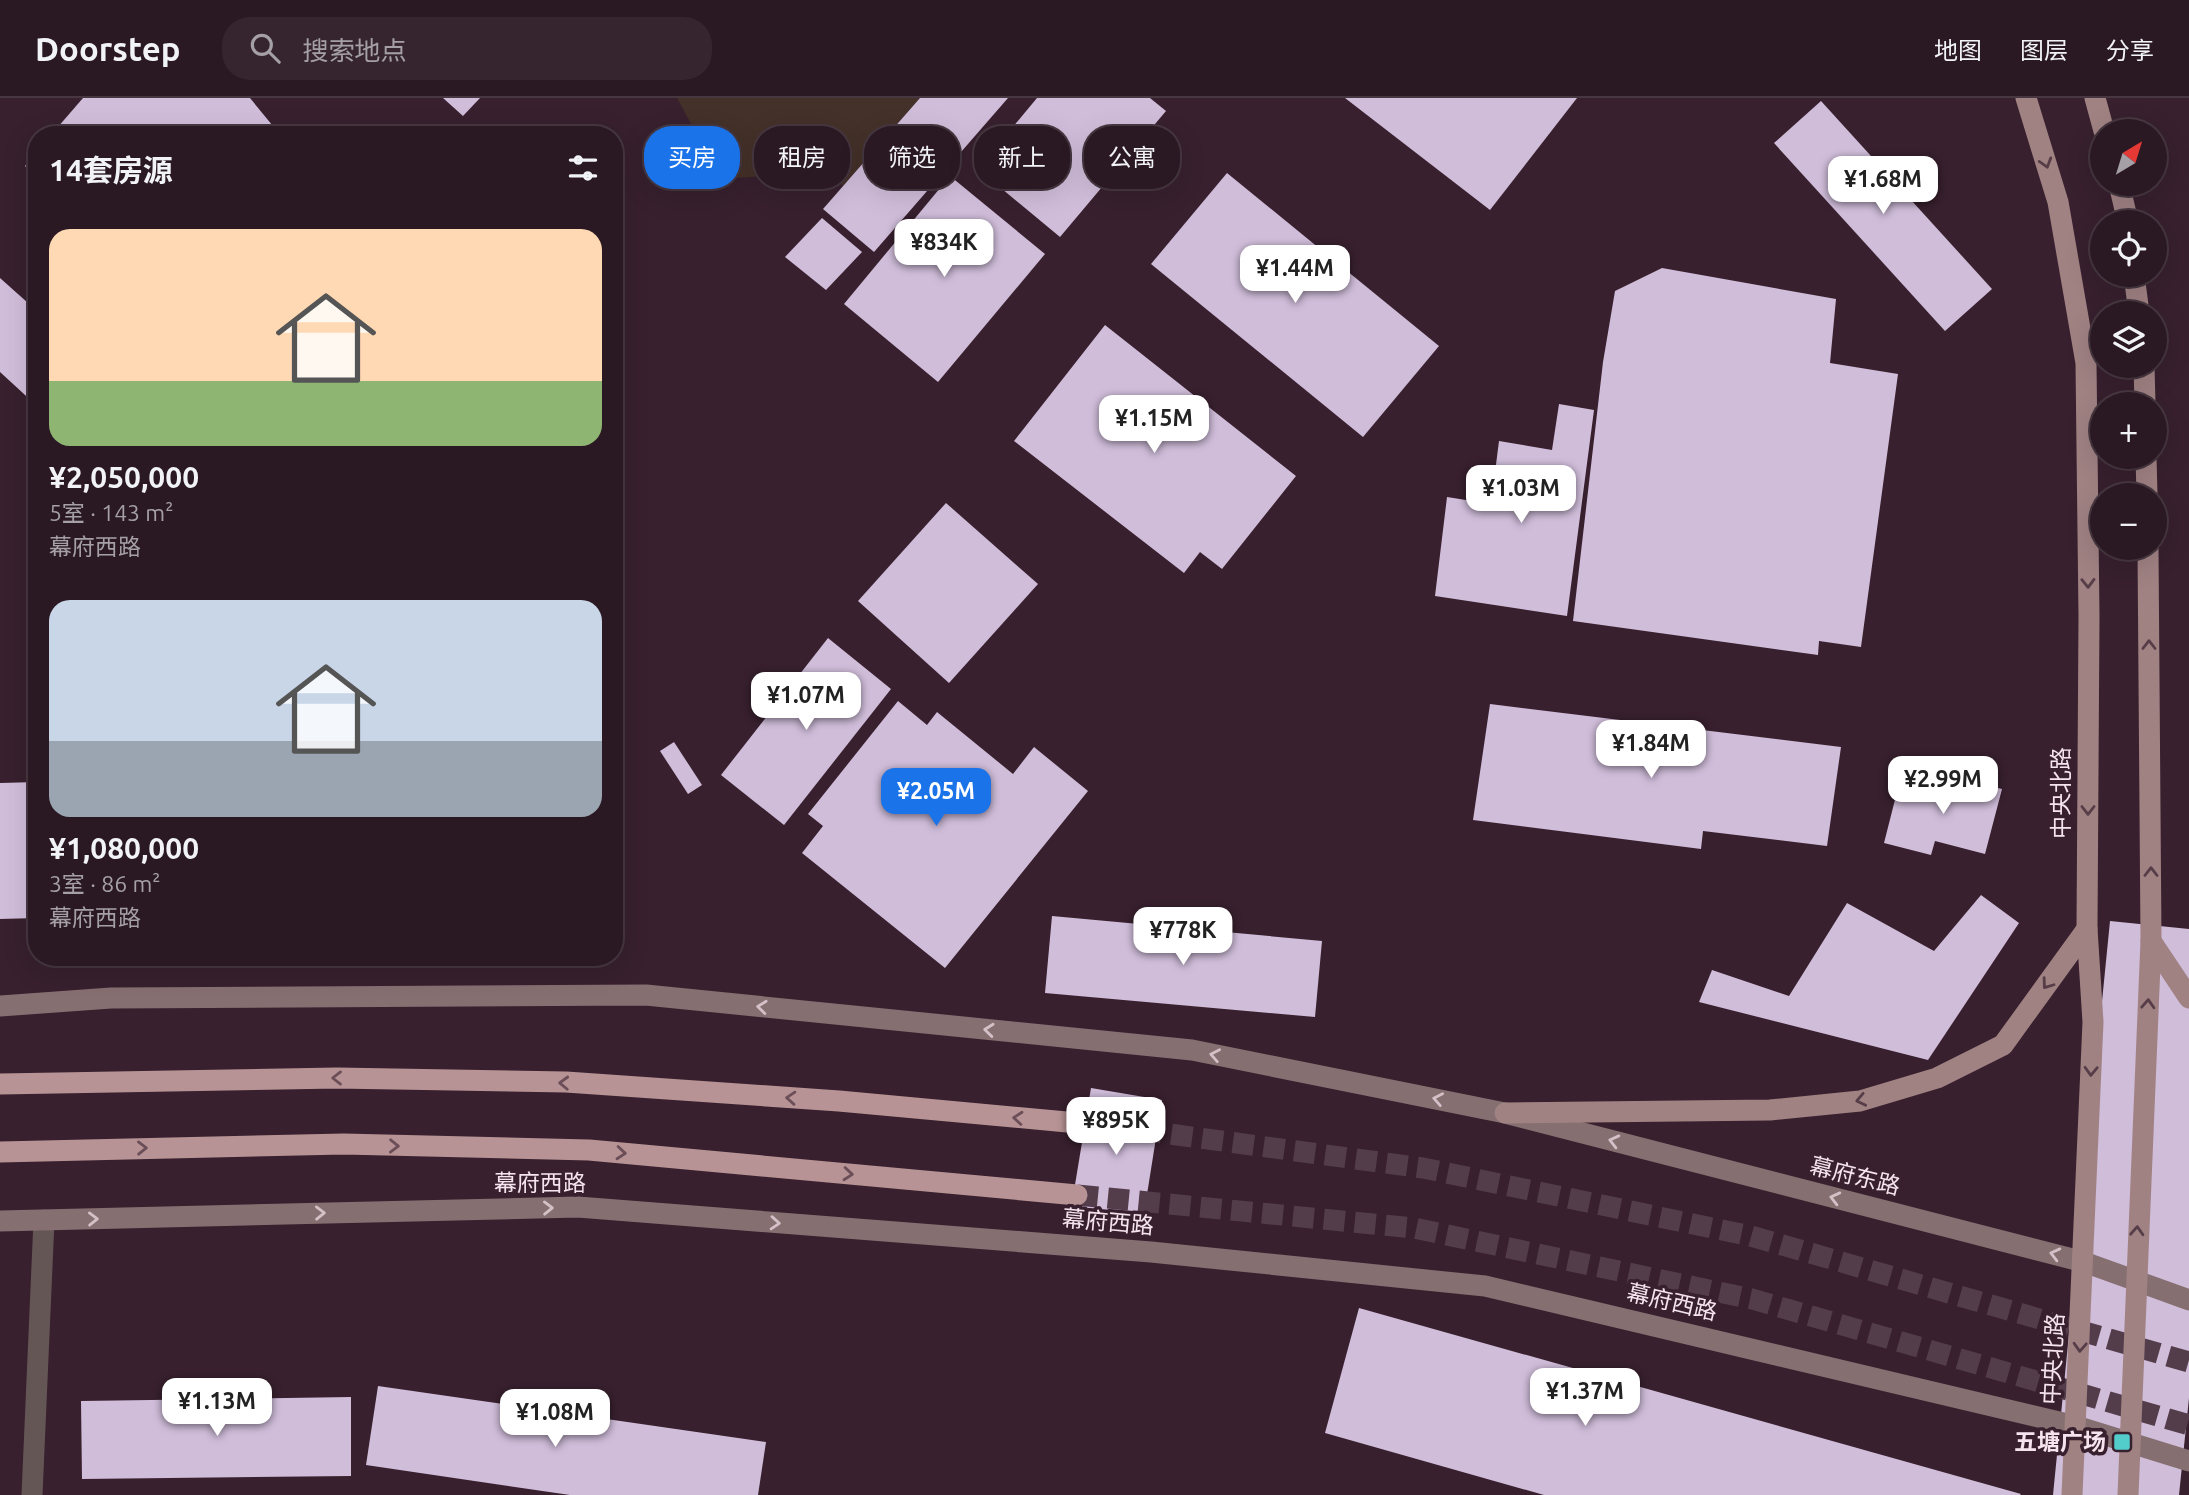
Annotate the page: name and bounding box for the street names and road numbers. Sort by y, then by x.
street label: 中央北路 [2048,747,2073,839]
street label: 幕府东路 [1807,1152,1903,1199]
street label: 幕府西路 [494,1170,586,1195]
street label: 幕府西路 [1061,1205,1155,1238]
street label: 幕府西路 [1624,1279,1720,1324]
street label: 中央北路 [2038,1312,2067,1406]

